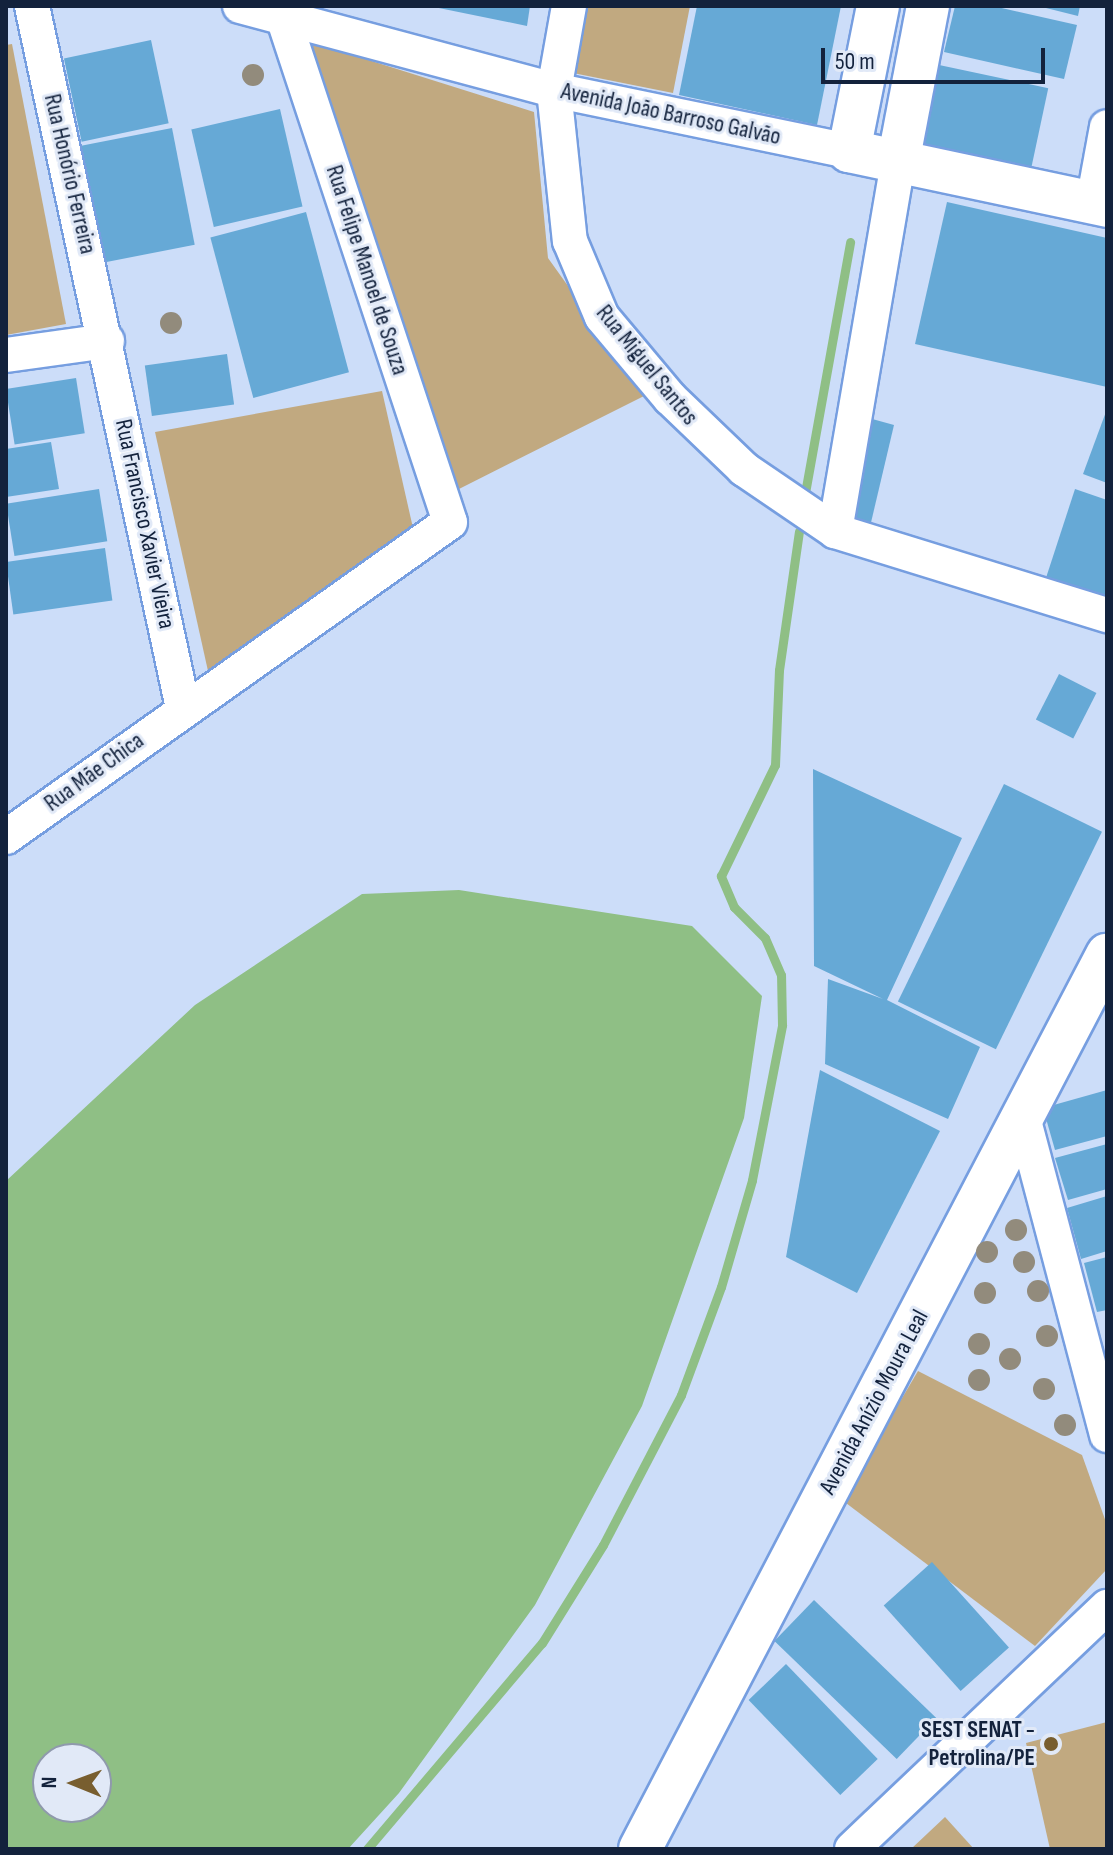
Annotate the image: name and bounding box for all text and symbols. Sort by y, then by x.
scale bar [825,32,1049,82]
text: 50 m [835,47,875,76]
street label: Avenida João Barroso Galvão [559,77,783,151]
street label: Rua Honório Ferreira [38,91,102,257]
street label: Rua Felipe Manoel de Souza [320,162,414,378]
street label: Rua Miguel Santos [590,299,704,431]
street label: Rua Francisco Xavier Vieira [109,417,181,631]
street label: Rua Mãe Chica [39,726,149,818]
street label: Avenida Anízio Moura Leal [813,1305,935,1499]
place label: SEST SENAT - Petrolina/PE [921,1716,1035,1772]
marker: SEST SENAT - Petrolina/PE [1042,1735,1060,1753]
north arrow [32,1743,112,1823]
text: N [36,1776,63,1789]

